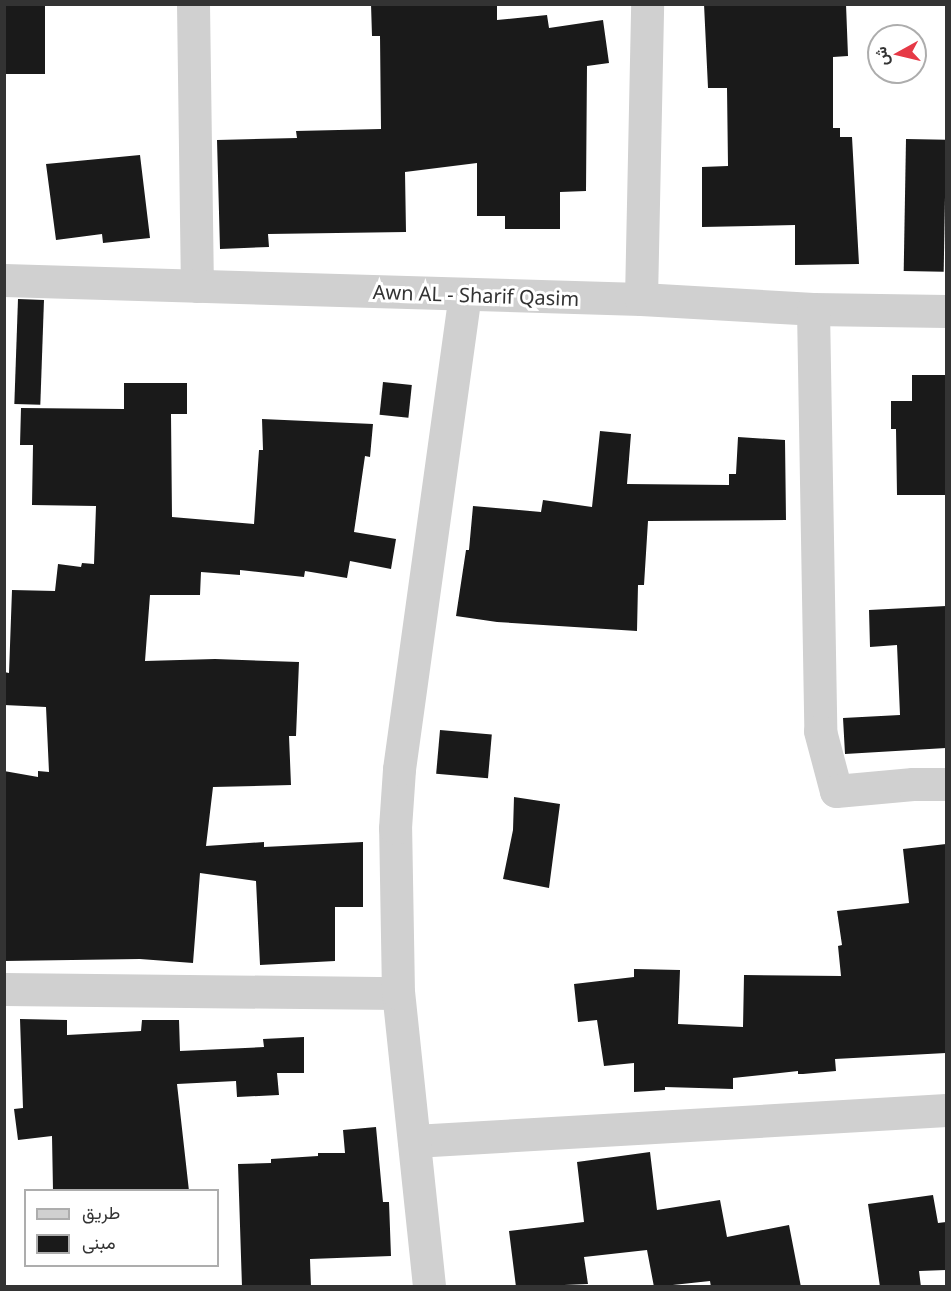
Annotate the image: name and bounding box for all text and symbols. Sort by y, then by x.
north arrow [867,24,927,84]
text: ش [869,45,893,67]
street label: Awn AL - Sharif Qasim [372,279,580,311]
legend [24,1189,219,1267]
text: طريق [82,1200,120,1224]
text: مبنى [82,1230,116,1254]

